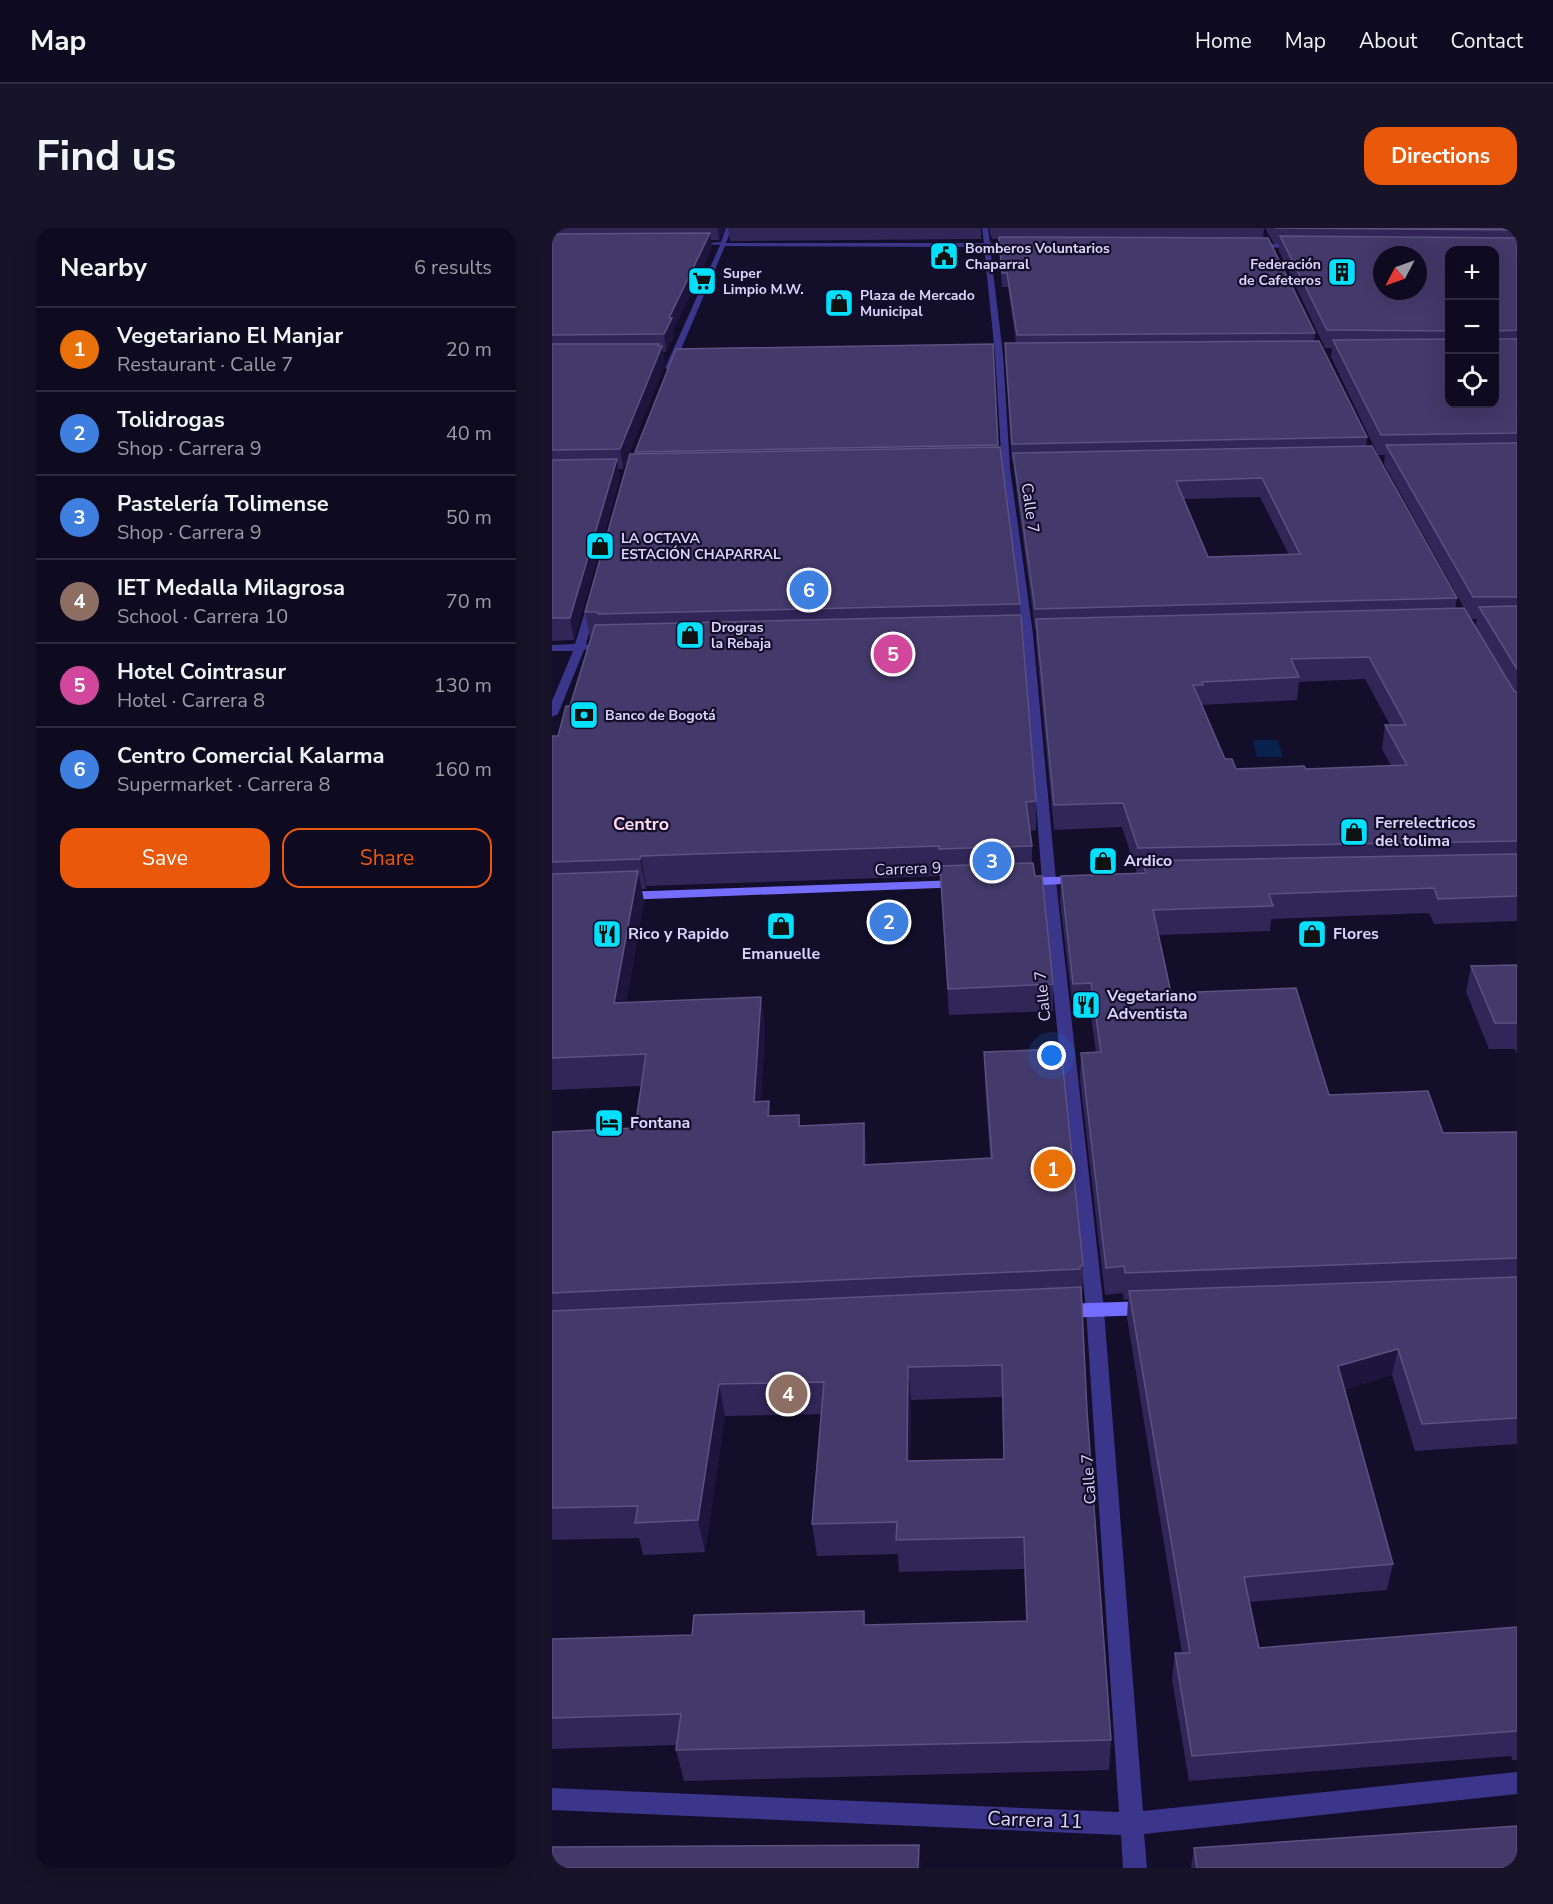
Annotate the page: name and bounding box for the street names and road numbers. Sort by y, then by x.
street label: Calle 7 [1016,481,1044,535]
street label: Carrera 9 [874,857,942,881]
street label: Calle 7 [1029,970,1057,1022]
street label: Calle 7 [1076,1453,1102,1505]
street label: Carrera 11 [987,1805,1083,1835]

